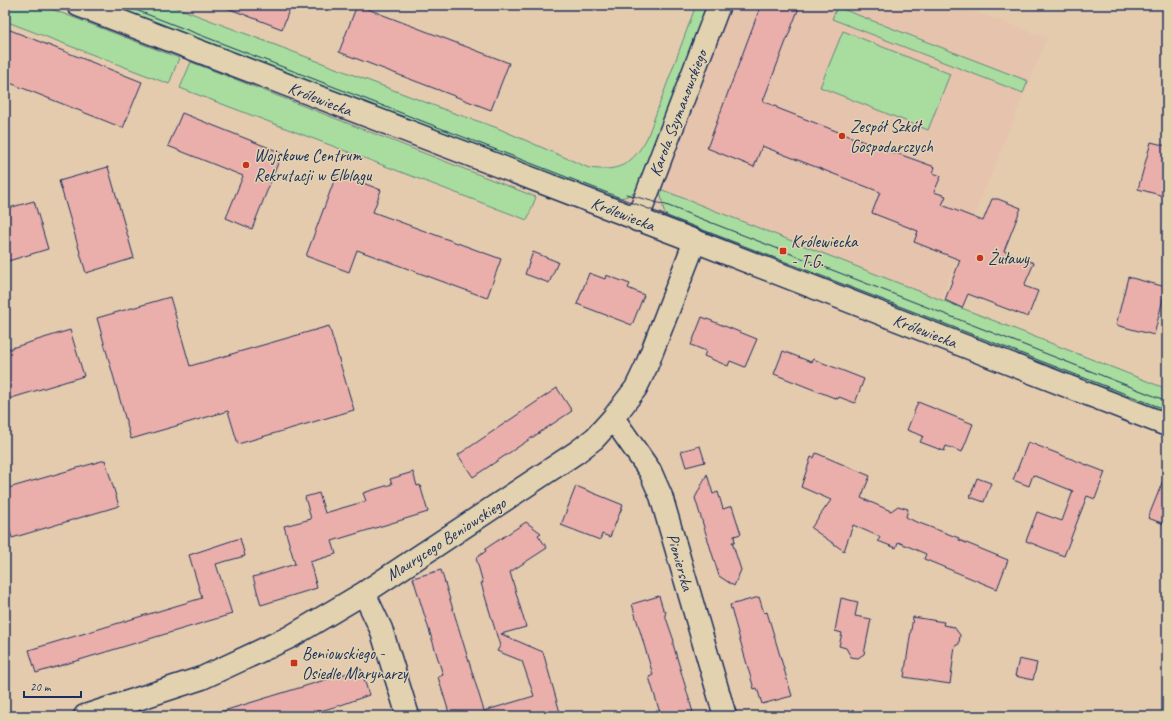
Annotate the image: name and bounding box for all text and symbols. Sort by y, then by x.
street label: Karola Szymanowskiego [644,45,712,179]
street label: Królewiecka [285,77,356,121]
place label: Zespół Szkół Gospodarczych [850,116,933,157]
marker: Zespół Szkół Gospodarczych [837,131,847,141]
place label: Wojskowe Centrum Rekrutacji w Elblągu [254,145,373,186]
marker: Wojskowe Centrum Rekrutacji w Elblągu [241,160,251,170]
street label: Królewiecka [588,192,659,236]
place label: Królewiecka - T.G. [791,231,859,272]
marker: Królewiecka - T.G. [778,246,788,256]
place label: Żuławy [988,248,1030,269]
marker: Żuławy [975,253,985,263]
street label: Królewiecka [890,309,961,353]
street label: Maurycego Beniowskiego [382,492,511,586]
street label: Pionierska [662,531,698,594]
place label: Beniowskiego - Osiedle Marynarzy [302,643,409,684]
marker: Beniowskiego - Osiedle Marynarzy [289,658,299,668]
scale bar [24,673,81,699]
text: 20 m [30,679,52,695]

